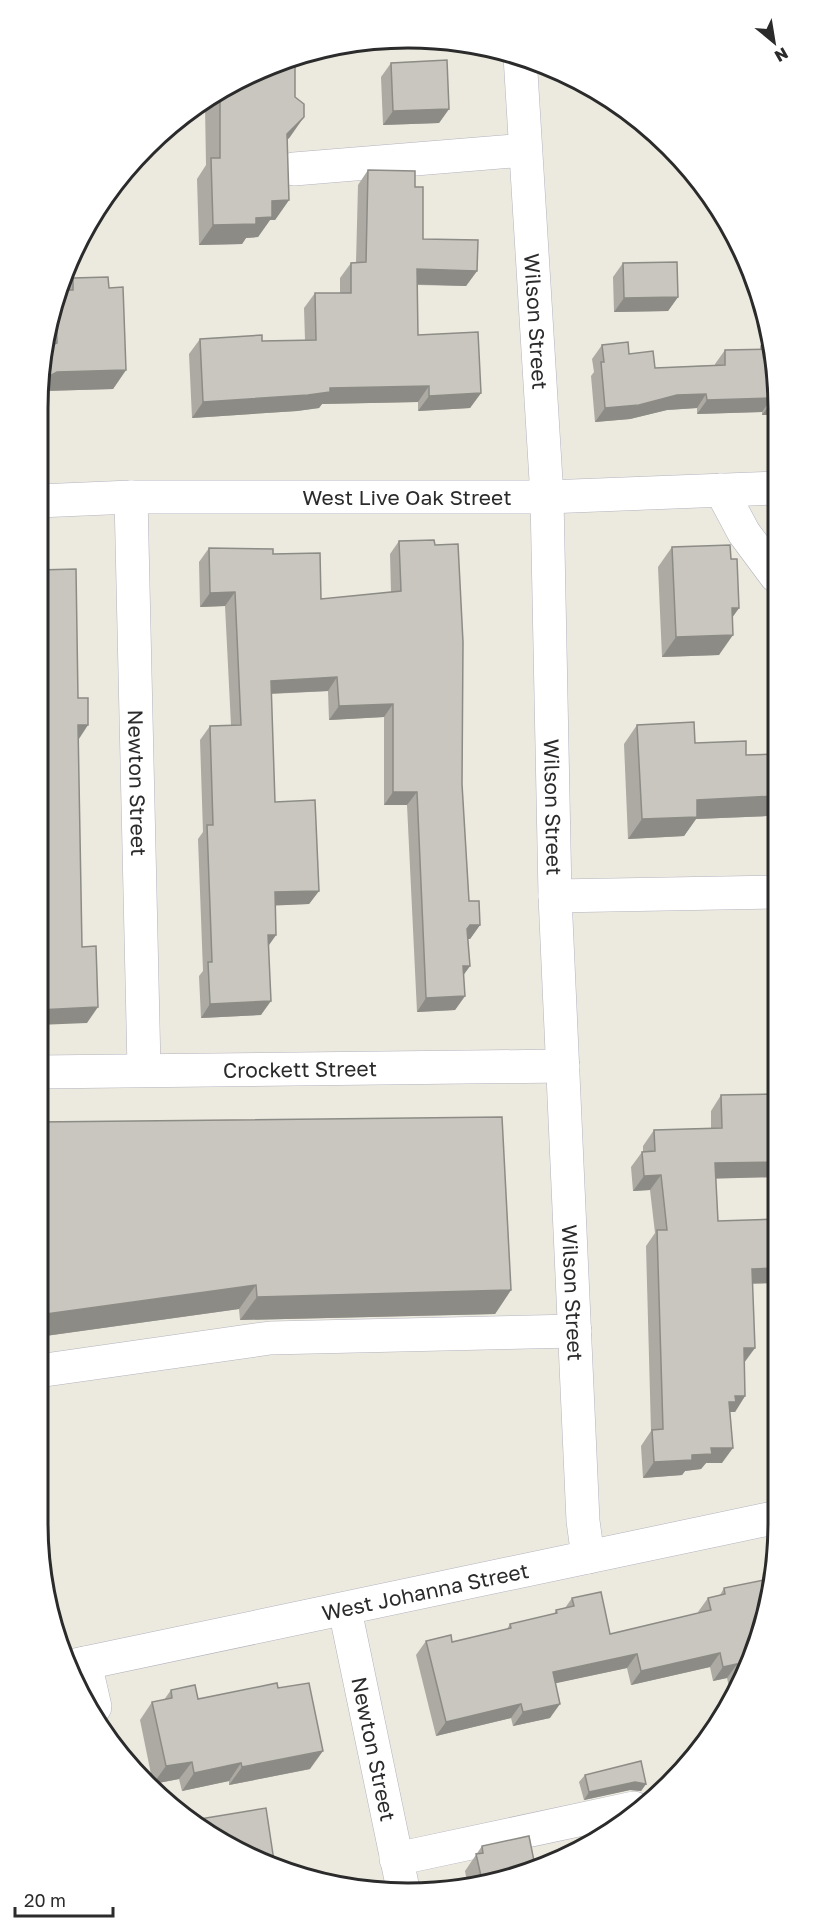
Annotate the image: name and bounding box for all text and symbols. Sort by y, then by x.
north arrow [744,12,804,72]
text: N [771,43,792,67]
street label: Wilson Street [519,253,553,391]
street label: West Live Oak Street [302,484,512,510]
street label: Newton Street [123,709,152,857]
street label: Wilson Street [539,739,568,876]
street label: Crockett Street [223,1055,377,1083]
street label: Wilson Street [557,1224,589,1362]
street label: West Johanna Street [320,1557,531,1626]
street label: Newton Street [346,1675,402,1824]
scale bar [15,1880,112,1918]
text: 20 m [24,1889,66,1911]

